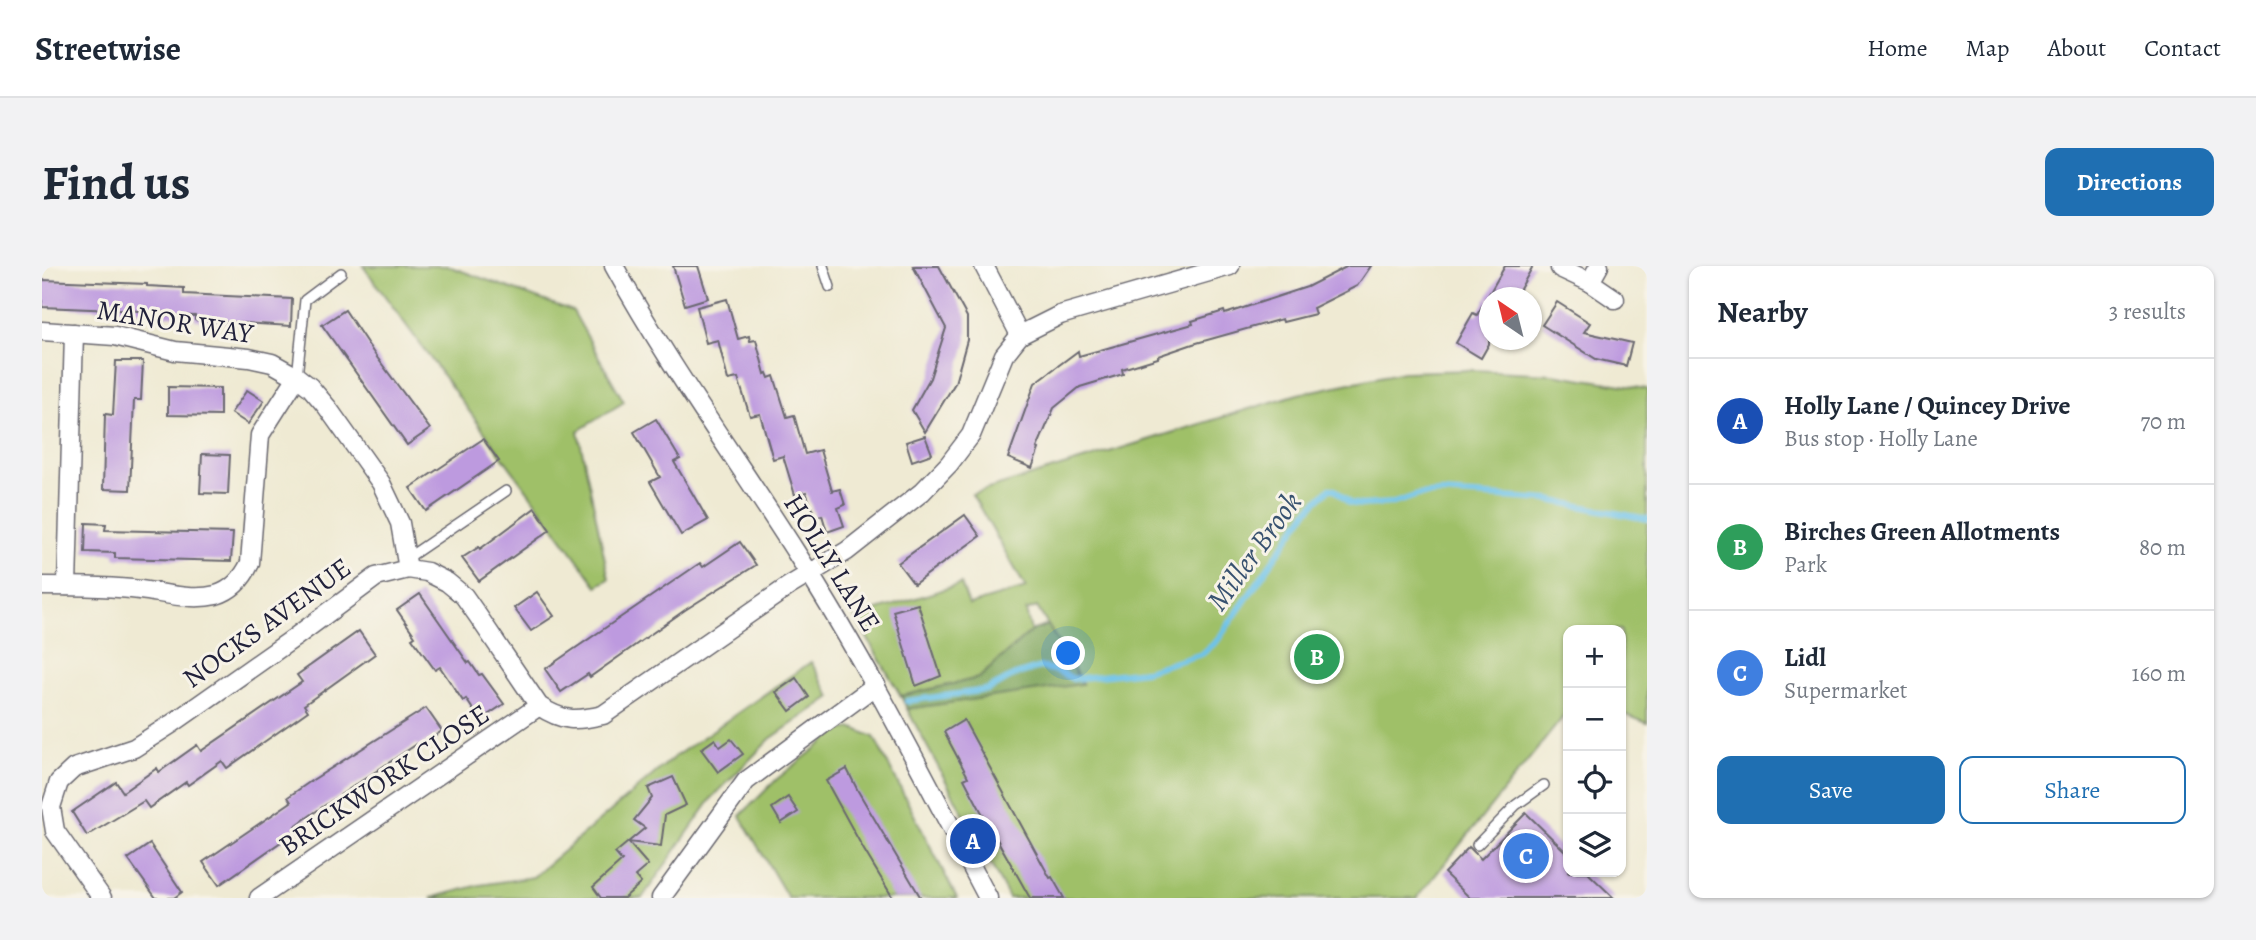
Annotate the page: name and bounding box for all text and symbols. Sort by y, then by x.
text: Streetwise [35,26,181,71]
text: Home [1867,32,1928,64]
text: Map [1966,32,2010,64]
text: About [2048,32,2106,64]
text: Contact [2144,32,2221,64]
button: Directions [2045,148,2214,216]
text: Find us [42,149,190,216]
north arrow [1479,287,1542,350]
street label: MANOR WAY [94,291,257,353]
text: Nearby [1717,292,1808,332]
text: 3 results [2109,296,2186,327]
text: Holly Lane / Quincey Drive [1784,388,2071,423]
text: A [1733,406,1747,437]
text: 70 m [2140,406,2186,437]
text: Bus stop · Holly Lane [1784,423,1978,454]
water label: Miller Brook [1197,483,1311,619]
street label: HOLLY LANE [775,487,889,639]
text: Birches Green Allotments [1784,514,2060,549]
text: B [1733,532,1747,563]
text: 80 m [2139,532,2186,563]
street label: NOCKS AVENUE [175,549,359,697]
text: Park [1784,549,1827,580]
map controls [1563,625,1626,877]
button: + [1563,625,1626,688]
pin: B [1294,631,1340,683]
your location [1051,636,1085,670]
text: Lidl [1784,640,1826,675]
text: C [1733,658,1747,689]
text: 160 m [2132,658,2186,689]
text: Supermarket [1784,675,1907,706]
button: − [1563,688,1626,751]
street label: BRICKWORK CLOSE [271,695,497,865]
button: locate [1563,751,1626,814]
button: Save [1717,756,1945,824]
button: Share [1959,756,2186,824]
button: layers [1563,814,1626,877]
pin: A [950,815,996,867]
pin: C [1503,830,1549,882]

